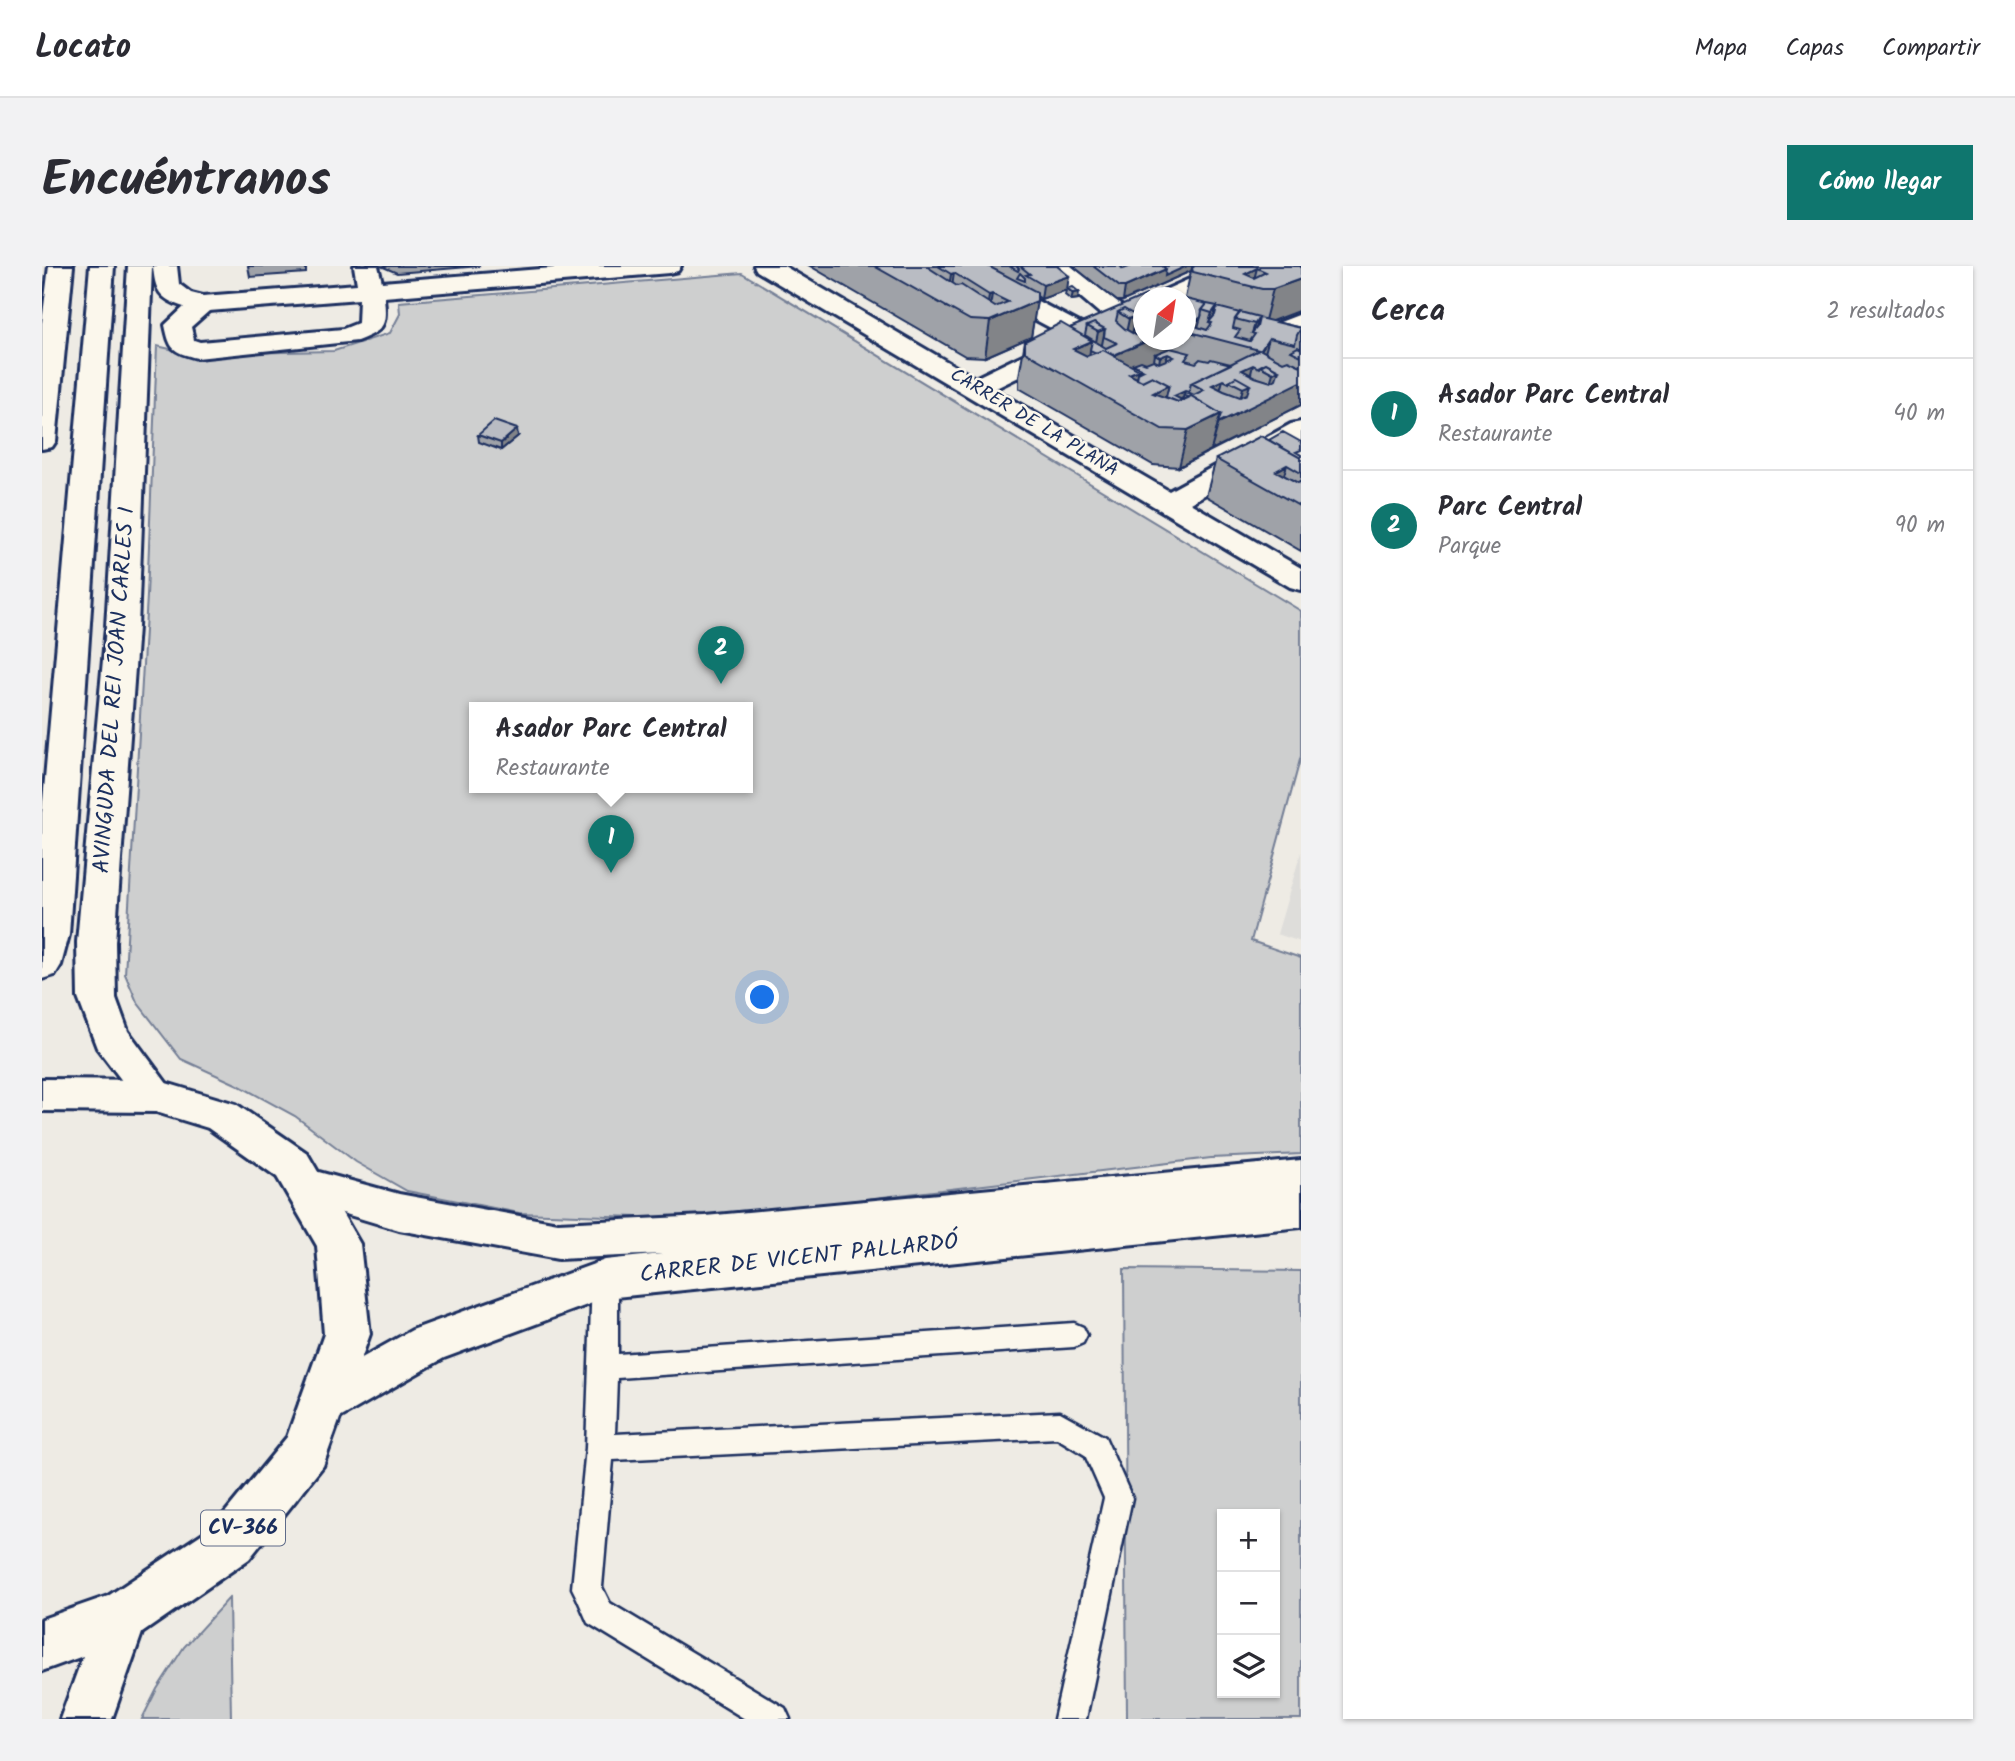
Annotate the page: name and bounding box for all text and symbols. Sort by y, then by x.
text: Locato [35,22,131,75]
text: Mapa [1695,29,1747,68]
text: Capas [1785,29,1844,68]
text: Compartir [1882,29,1980,68]
text: Encuéntranos [42,143,331,221]
button: Cómo llegar [1787,145,1973,220]
north arrow [1133,287,1196,350]
text: Cerca [1371,288,1445,336]
text: 2 resultados [1827,294,1945,330]
street label: CARRER DE LA PLANA [944,361,1124,485]
text: Asador Parc Central [1438,375,1669,417]
text: 1 [1391,396,1397,432]
text: 40 m [1893,396,1945,432]
text: Restaurante [1438,417,1552,453]
text: Parc Central [1438,487,1582,529]
street label: AVINGUDA DEL REI JOAN CARLES I [84,505,146,875]
text: 2 [1387,508,1401,544]
text: 90 m [1895,508,1945,544]
text: Parque [1438,529,1501,565]
pin: 2 [698,626,744,684]
popup [469,702,753,793]
text: Asador Parc Central [495,709,727,751]
text: Restaurante [495,751,610,787]
pin: 1 [588,815,634,873]
your location [745,980,779,1014]
street label: CARRER DE VICENT PALLARDÓ [638,1224,962,1294]
map controls [1217,1509,1280,1698]
button: + [1217,1509,1280,1572]
road number: CV-366 [201,1510,285,1546]
button: − [1217,1572,1280,1635]
button: layers [1217,1635,1280,1698]

